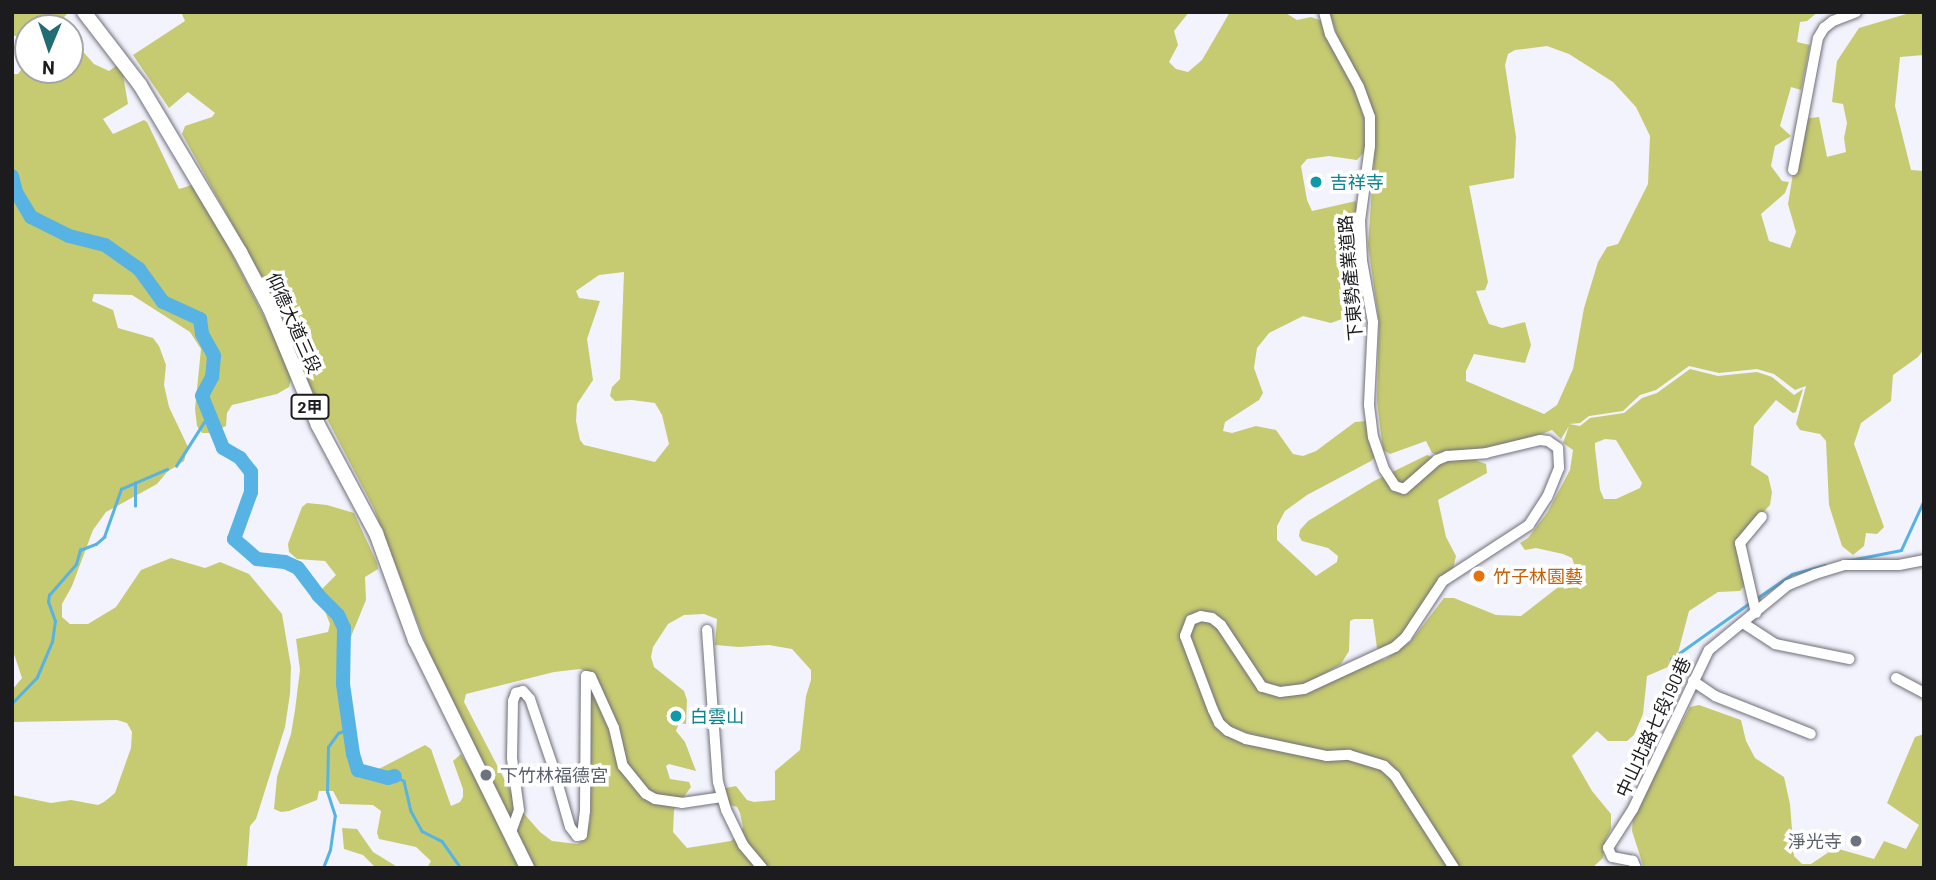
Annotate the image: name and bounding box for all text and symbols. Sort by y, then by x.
north arrow [14,14,84,84]
text: N [42,57,55,80]
place label: 吉祥寺 [1330,171,1384,193]
marker: 吉祥寺 [1308,174,1324,190]
street label: 下東勢產業道路 [1334,214,1366,342]
street label: 仰德大道三段 [262,269,326,377]
road number: 2甲 [289,394,331,420]
place label: 竹子林園藝 [1493,565,1583,587]
marker: 竹子林園藝 [1471,568,1487,584]
street label: 中山北路七段190巷 [1611,654,1695,800]
place label: 白雲山 [690,705,744,727]
marker: 白雲山 [668,708,684,724]
place label: 下竹林福德宮 [500,764,608,786]
marker: 下竹林福德宮 [478,767,494,783]
place label: 淨光寺 [1788,830,1842,852]
marker: 淨光寺 [1848,833,1864,849]

